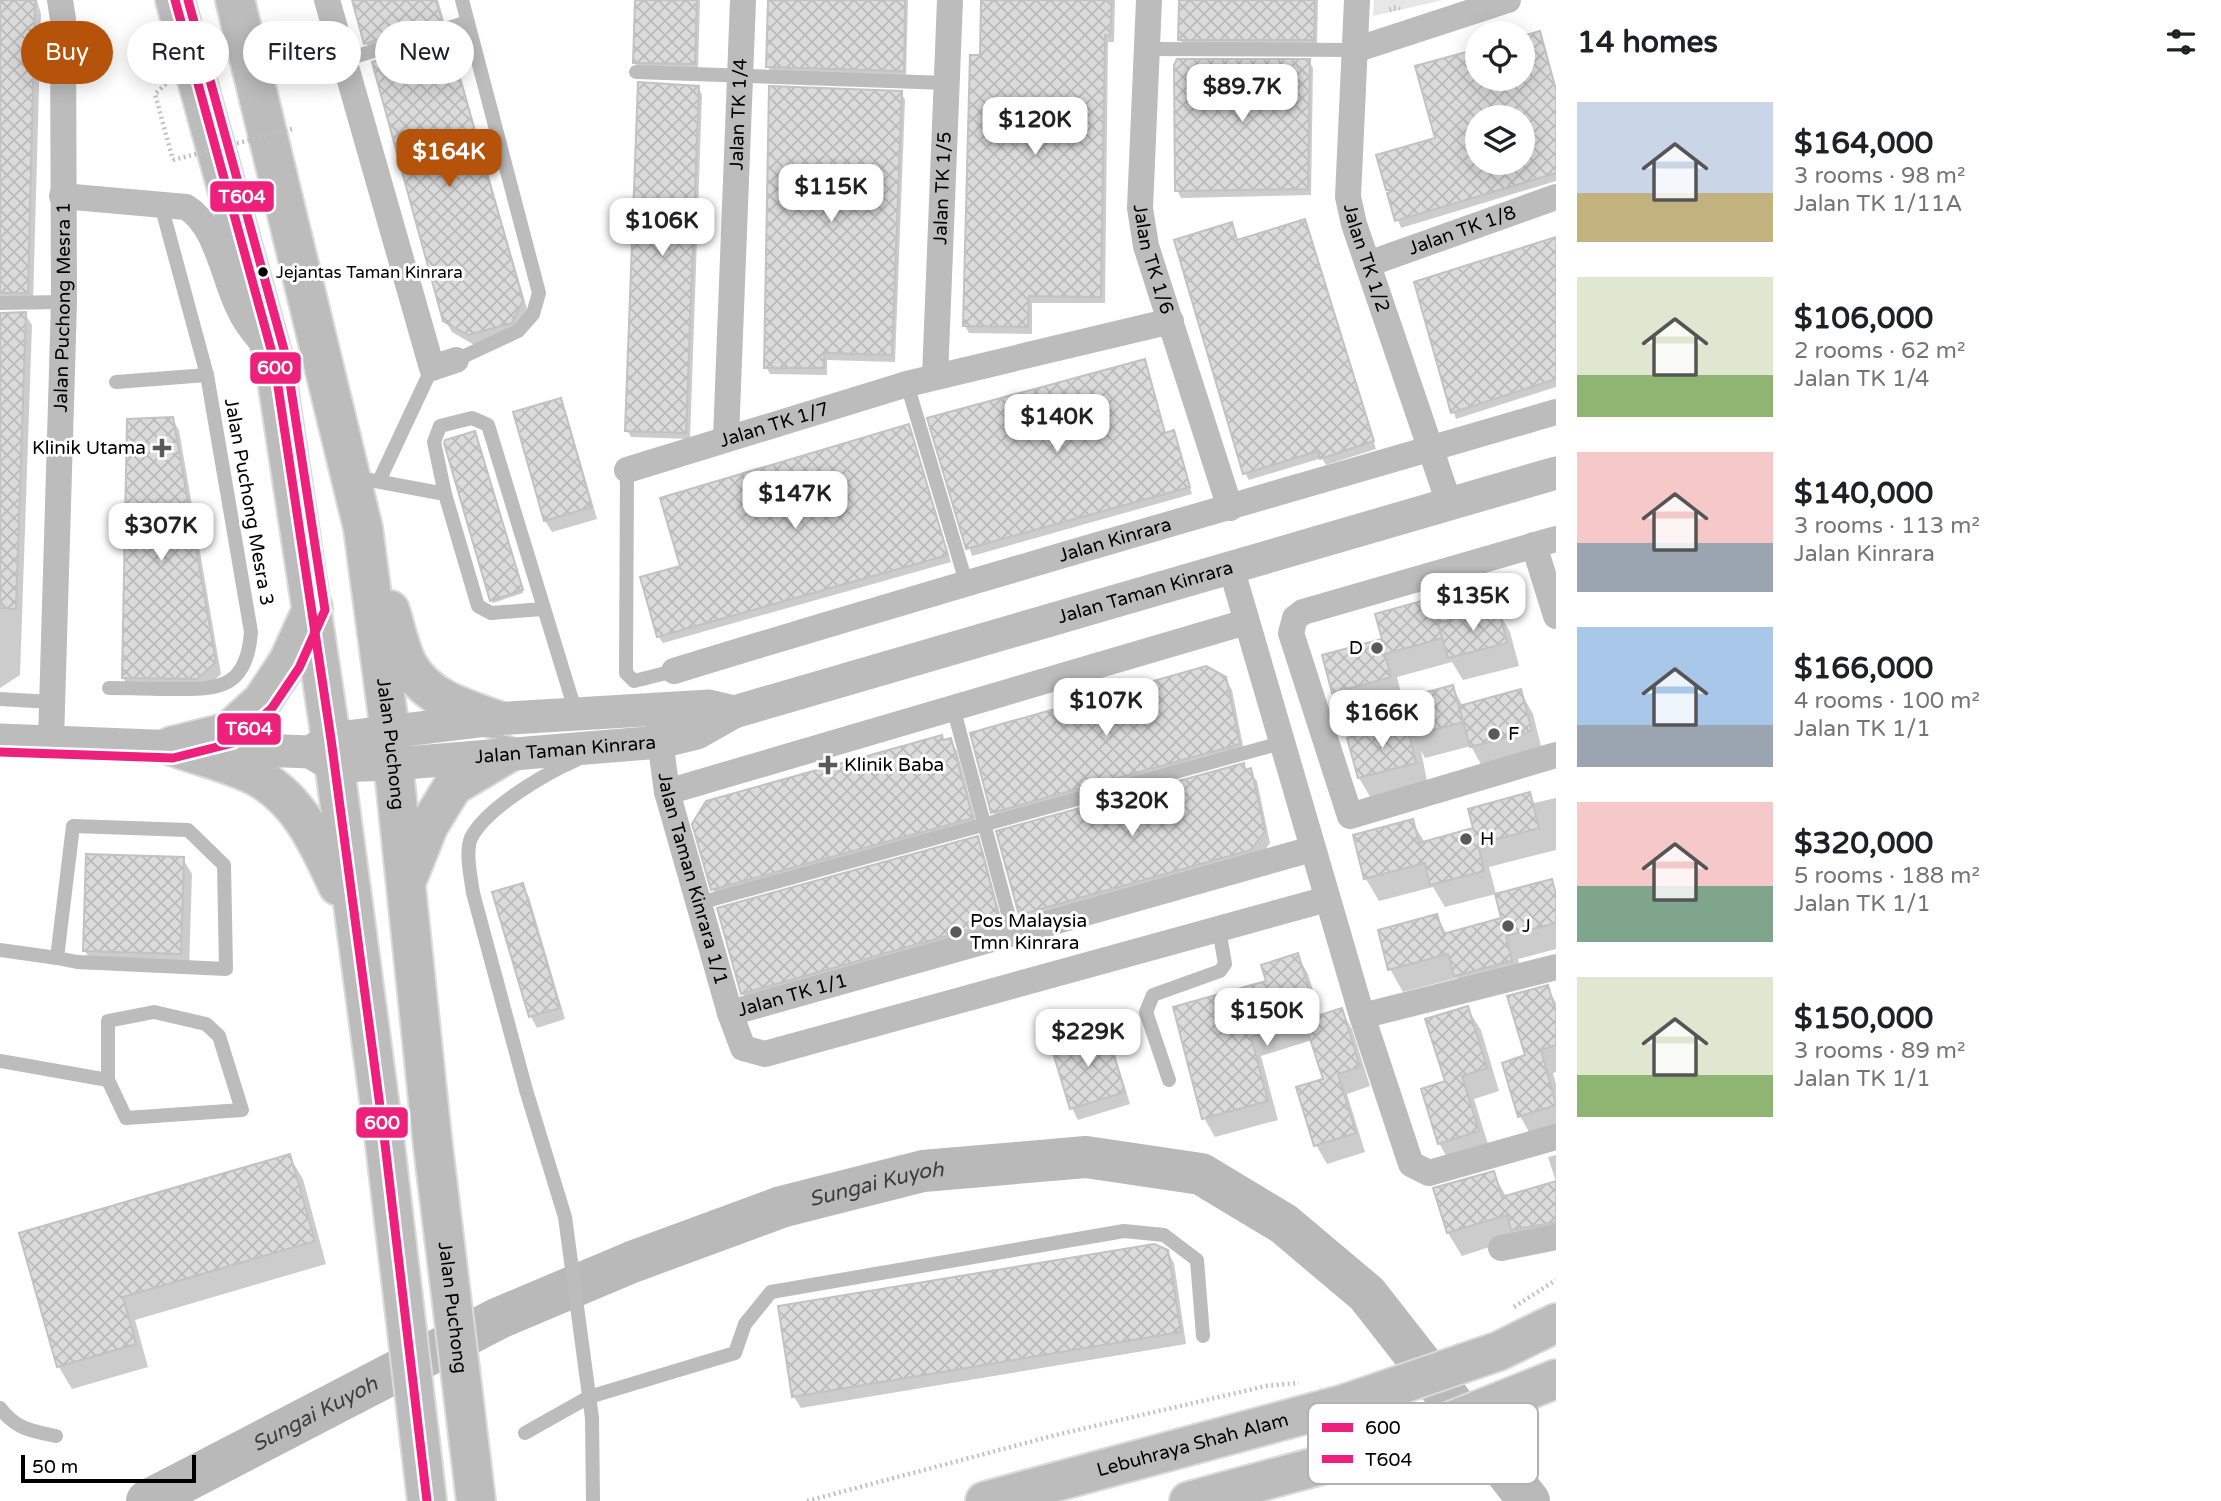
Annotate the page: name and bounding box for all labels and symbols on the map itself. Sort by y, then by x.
street label: Jalan TK 1/4 [725,58,752,171]
pin: $89.7K [1185,64,1299,124]
pin: $120K [986,97,1084,157]
pin: $164K [400,130,498,189]
street label: Jalan TK 1/5 [929,131,956,245]
pin: $115K [782,164,880,224]
line badge: T604 [209,180,275,213]
text: T604 [217,186,266,208]
pin: $106K [613,198,711,258]
street label: Jalan TK 1/8 [1405,201,1519,260]
street label: Jalan Puchong Mesra 1 [50,202,75,413]
street label: Jalan TK 1/2 [1339,202,1394,315]
street label: Jalan TK 1/6 [1129,203,1178,317]
place label: Jejantas Taman Kinrara [276,262,463,283]
marker: Jejantas Taman Kinrara [256,265,270,279]
line badge: 600 [249,351,302,385]
text: 600 [257,357,293,379]
pin: $140K [1008,394,1106,454]
street label: Jalan Puchong Mesra 3 [220,397,278,607]
street label: Jalan TK 1/7 [717,398,832,452]
place label: Klinik Utama [32,437,146,459]
marker: Klinik Utama [152,438,172,458]
pin: $147K [746,472,844,531]
pin: $307K [112,504,210,563]
street label: Jalan Kinrara [1056,513,1174,567]
street label: Jalan Taman Kinrara [1055,556,1236,628]
pin: $135K [1424,574,1522,633]
place label: D [1349,637,1363,659]
marker: D [1369,640,1385,656]
street label: Jalan Puchong [372,677,409,811]
pin: $107K [1057,678,1155,738]
pin: $166K [1333,690,1431,750]
line badge: T604 [216,712,282,746]
text: T604 [224,718,273,740]
place label: F [1508,723,1520,745]
marker: F [1486,726,1502,742]
street label: Jalan Taman Kinrara [474,731,657,768]
place label: Klinik Baba [844,754,944,776]
marker: Klinik Baba [818,755,838,775]
street label: Jalan Taman Kinrara 1/1 [654,772,732,987]
pin: $320K [1083,778,1181,838]
place label: H [1480,828,1494,850]
marker: H [1458,831,1474,847]
place label: Pos Malaysia Tmn Kinrara [970,910,1087,954]
place label: J [1522,915,1531,937]
marker: J [1500,918,1516,934]
marker: Pos Malaysia Tmn Kinrara [948,924,964,940]
street label: Jalan TK 1/1 [735,969,850,1021]
pin: $150K [1218,988,1316,1048]
pin: $229K [1039,1010,1137,1069]
line badge: 600 [355,1106,409,1139]
text: 600 [364,1112,400,1134]
water label: Sungai Kuyoh [806,1157,946,1212]
street label: Jalan Puchong [434,1240,471,1375]
water label: Sungai Kuyoh [248,1370,383,1457]
legend [1308,1403,1538,1484]
street label: Lebuhraya Shah Alam [1094,1409,1291,1481]
text: 600 [1365,1417,1401,1439]
text: T604 [1365,1449,1412,1471]
scale bar [21,1452,196,1484]

